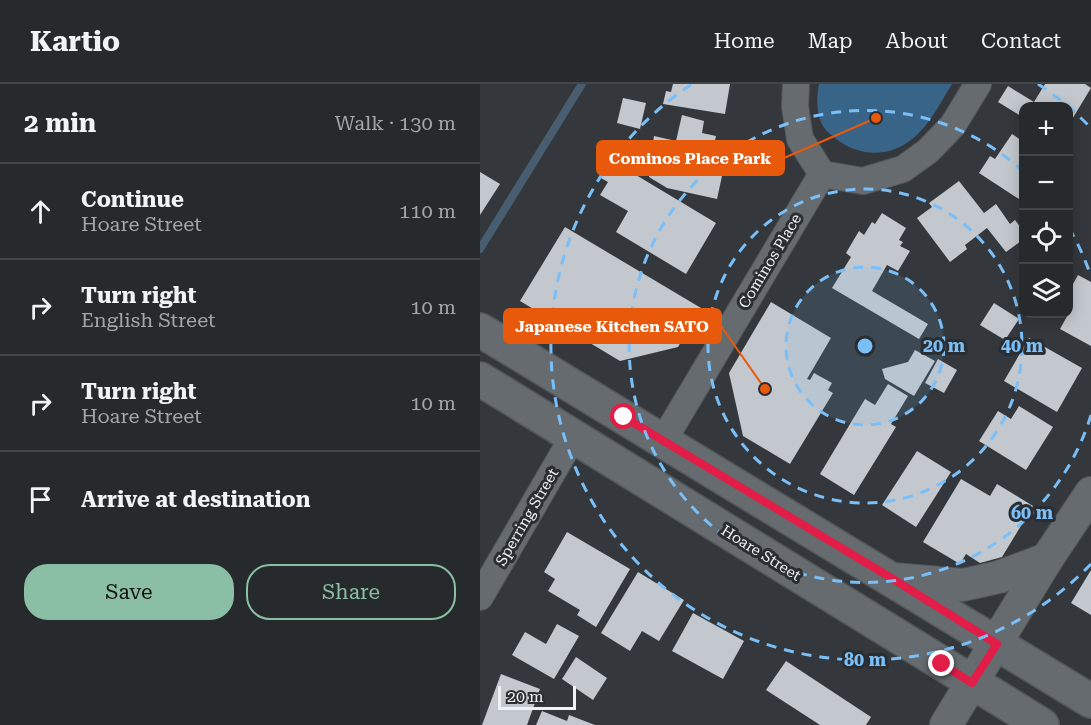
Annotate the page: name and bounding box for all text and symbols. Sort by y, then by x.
text: Kartio [30,25,120,58]
text: Home [714,29,775,53]
text: Map [808,29,853,53]
text: About [886,29,948,53]
text: Contact [981,29,1061,53]
map controls [1019,102,1073,318]
button: + [1019,102,1073,156]
text: 2 min [24,108,96,138]
text: Walk · 130 m [335,111,456,135]
callout: Cominos Place Park [597,141,784,175]
text: Cominos Place Park [609,149,771,168]
button: − [1019,156,1073,210]
text: Continue [81,187,184,212]
icon: ahead [24,195,57,228]
text: 110 m [399,199,456,223]
street label: Cominos Place [735,210,805,312]
button: locate [1019,210,1073,264]
text: Hoare Street [81,212,202,236]
button: layers [1019,264,1073,318]
text: Turn right [81,283,196,308]
icon: right [24,291,57,324]
text: 10 m [410,295,456,319]
text: English Street [81,308,216,332]
callout: Japanese Kitchen SATO [504,309,721,343]
text: Japanese Kitchen SATO [515,317,709,336]
text: 20 m [923,335,966,356]
text: 40 m [1001,335,1044,356]
centre of rings [855,336,875,356]
text: Turn right [81,379,196,404]
icon: right [24,387,57,420]
text: 10 m [410,391,456,415]
route start [610,403,636,429]
text: Hoare Street [81,404,202,428]
street label: Sperring Street [492,465,562,569]
icon: arrive [24,483,57,516]
text: Arrive at destination [81,487,310,512]
text: 60 m [1011,502,1054,523]
street label: Hoare Street [718,521,805,585]
button: Save [24,564,234,620]
button: Share [246,564,456,620]
text: 80 m [844,649,887,670]
route end [928,650,954,676]
scale bar [498,683,576,710]
text: 20 m [507,687,544,706]

